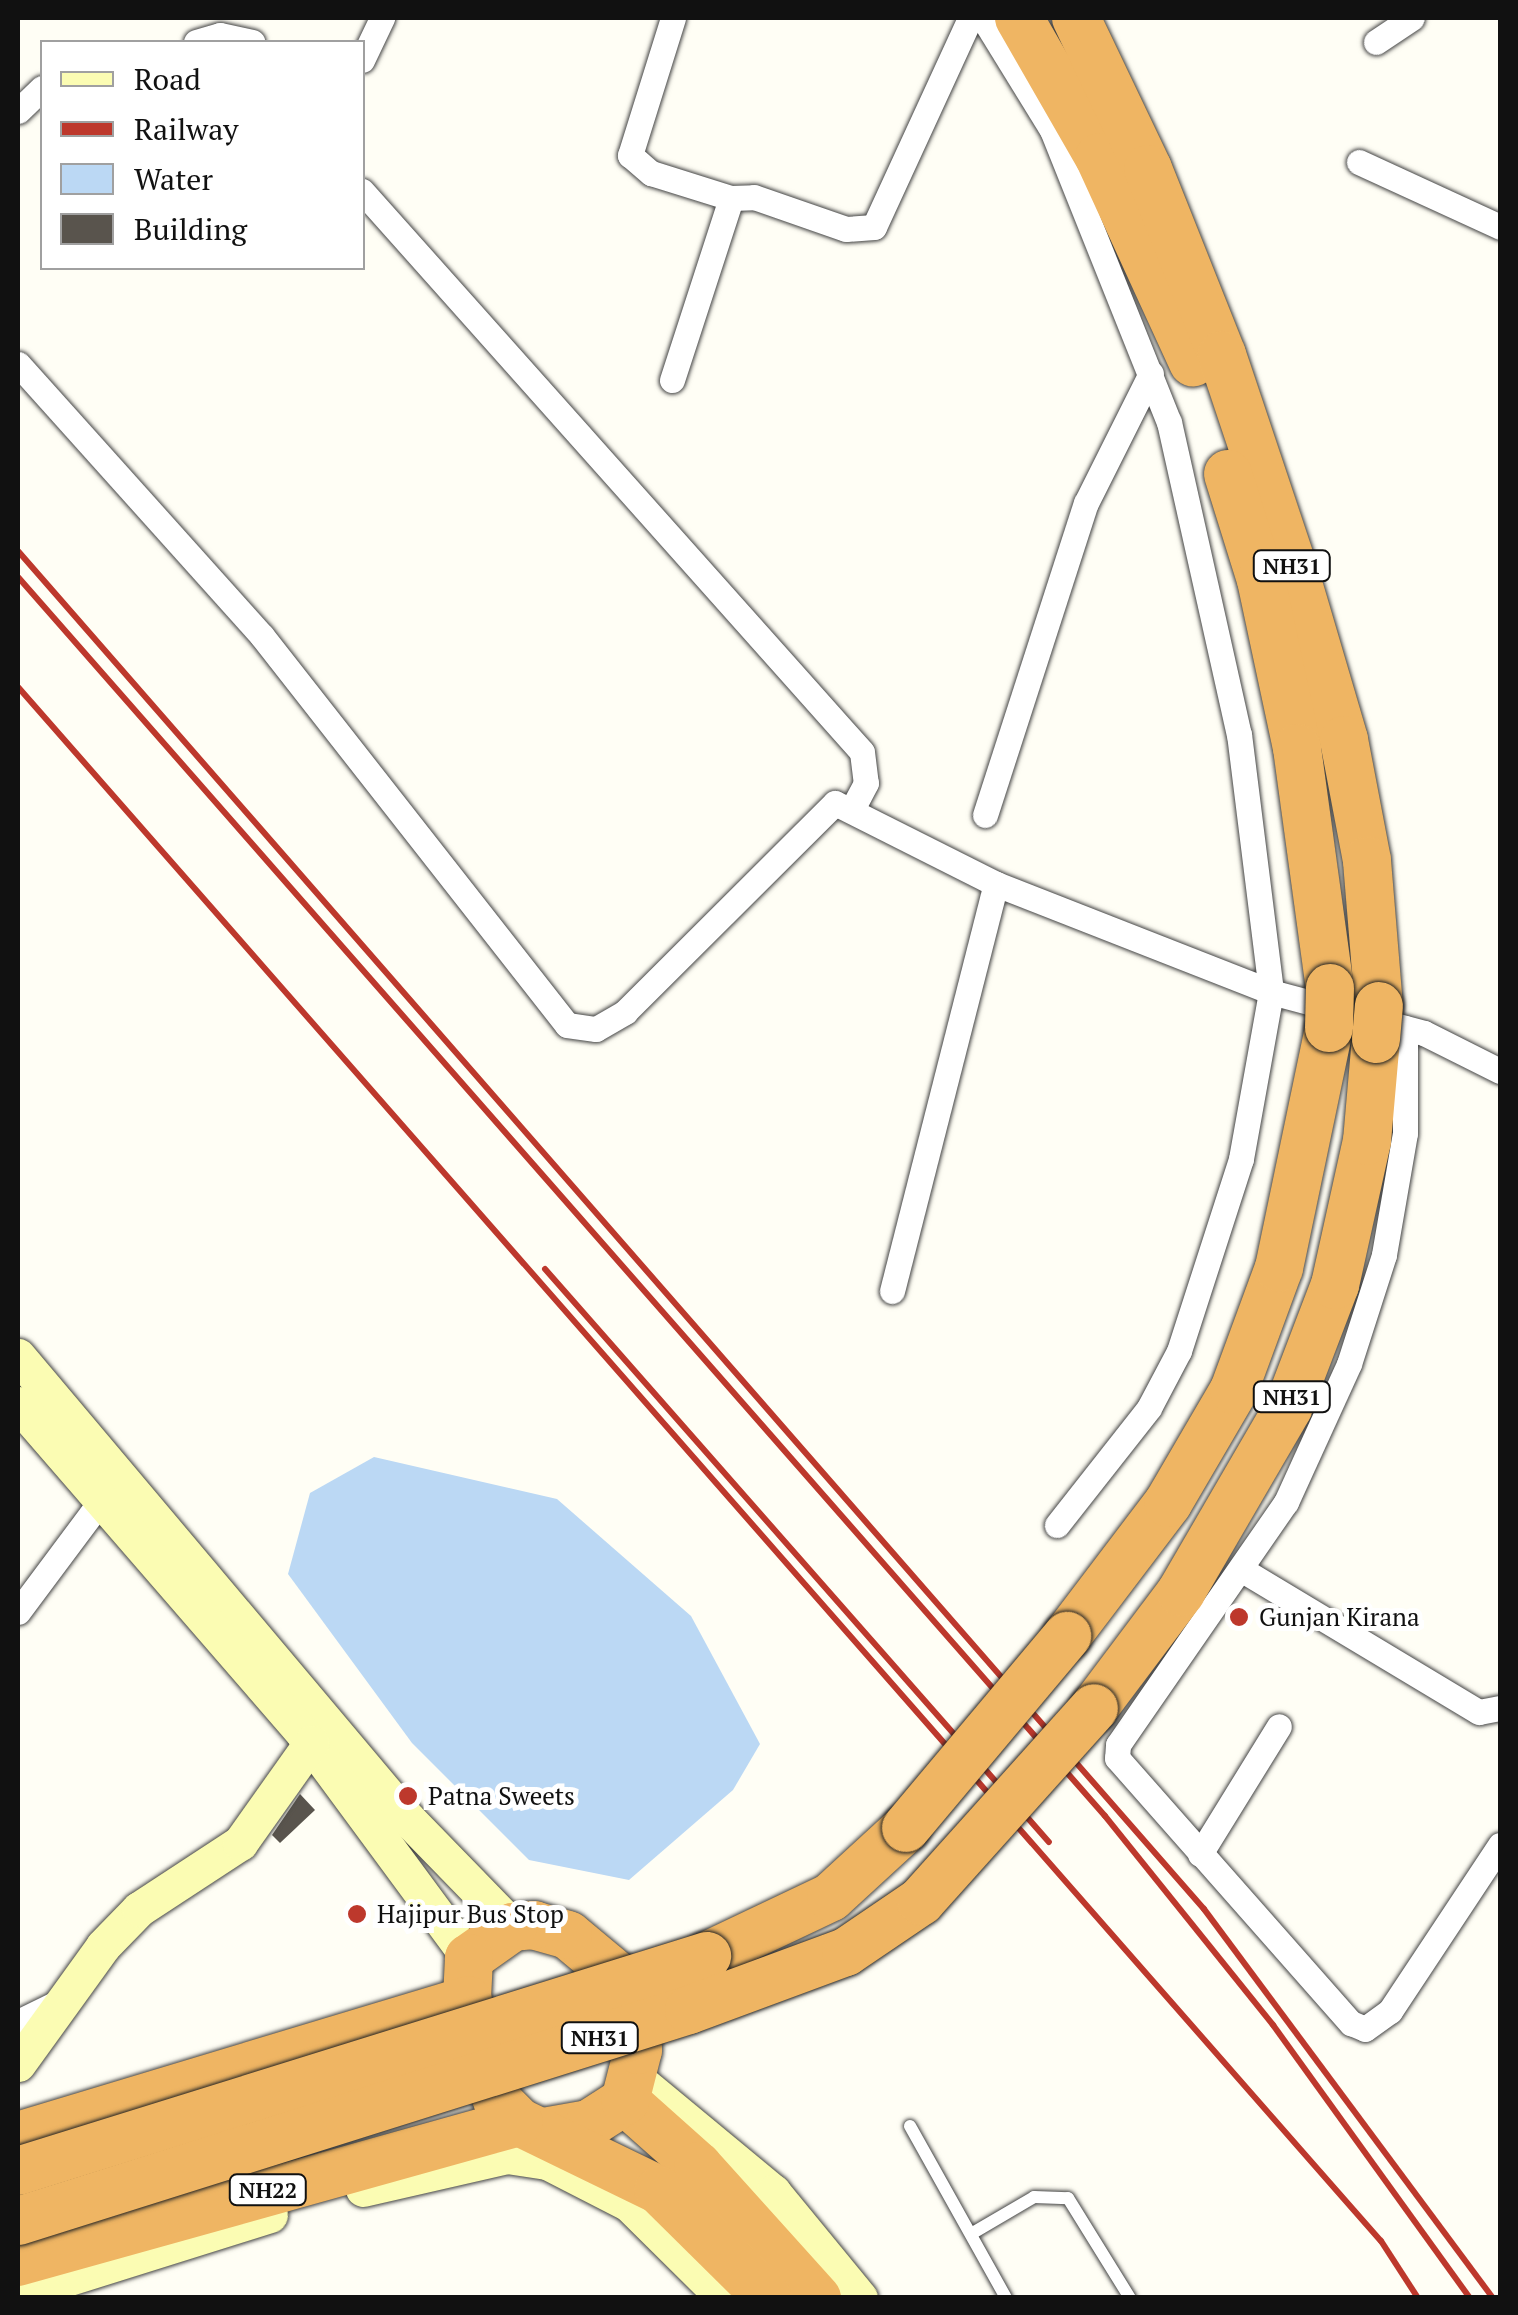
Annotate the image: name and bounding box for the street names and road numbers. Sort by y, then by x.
road number: NH31 [1252,549,1332,583]
road number: NH31 [1252,1380,1332,1414]
road number: NH31 [560,2021,640,2055]
road number: NH22 [228,2173,308,2207]

